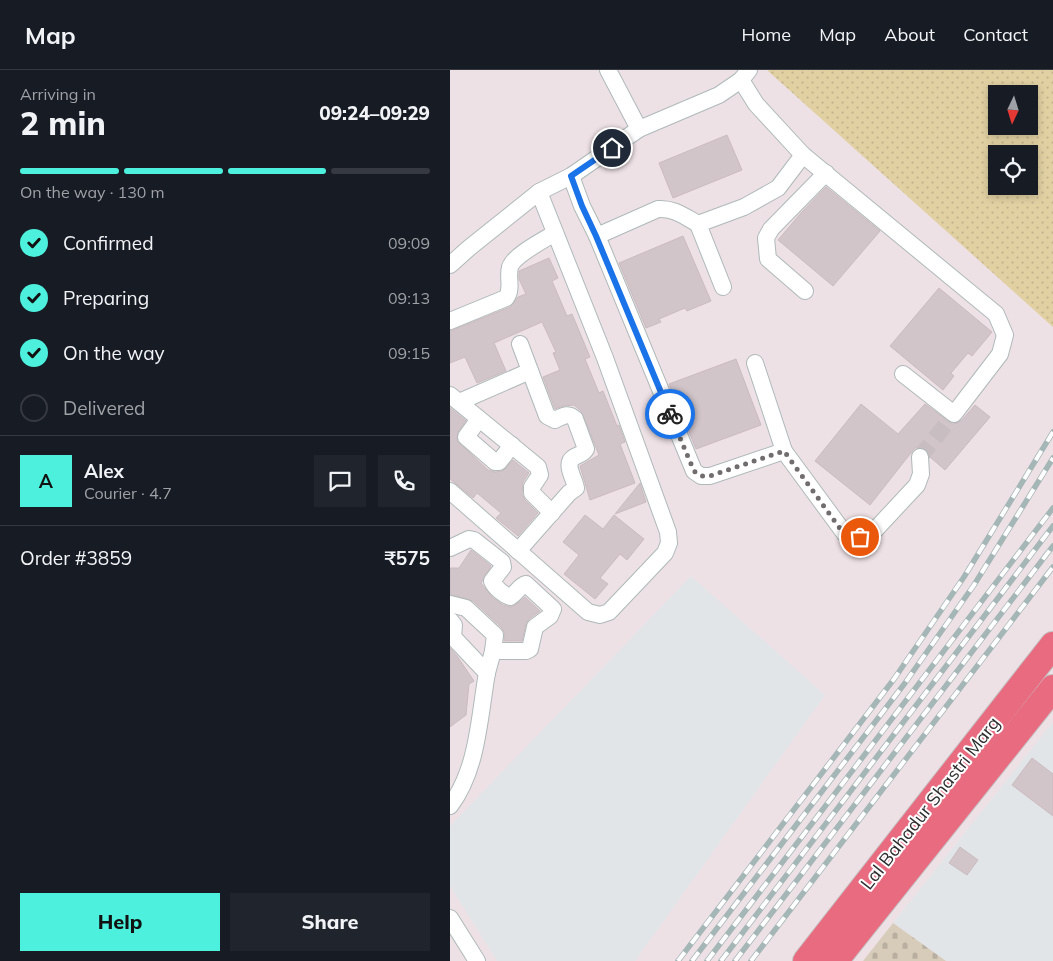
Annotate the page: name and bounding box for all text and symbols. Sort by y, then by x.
text: Map [25,20,76,50]
text: Home [741,23,791,46]
text: Map [819,23,856,46]
text: About [884,23,935,46]
text: Contact [963,23,1028,46]
text: Arriving in [20,84,96,104]
north arrow [988,85,1038,135]
map controls [988,85,1038,195]
text: 09:24–09:29 [319,101,430,125]
text: 2 min [20,103,106,143]
pin [591,127,633,169]
icon: home [598,134,626,162]
button: locate [988,145,1038,195]
text: On the way · 130 m [20,182,165,202]
icon: check [20,229,48,257]
text: Confirmed [63,231,154,255]
text: 09:09 [388,233,430,253]
icon: check [20,284,48,312]
text: Preparing [63,286,149,310]
text: 09:13 [388,288,430,308]
icon: check [20,339,48,367]
text: On the way [63,341,165,365]
text: 09:15 [388,343,430,363]
courier [645,389,695,439]
text: Delivered [63,396,145,420]
icon: bike [656,400,684,428]
button: chat [314,455,366,507]
button: phone [378,455,430,507]
text: Alex [84,459,124,483]
text: A [39,469,53,493]
text: Courier · 4.7 [84,483,172,503]
pin [839,516,881,558]
icon: bag [846,523,874,551]
text: Order #3859 [20,546,132,570]
text: ₹575 [384,546,430,570]
street label: Lal Bahadur Shastri Marg [855,712,1005,894]
button: Help [20,893,220,951]
button: Share [230,893,430,951]

